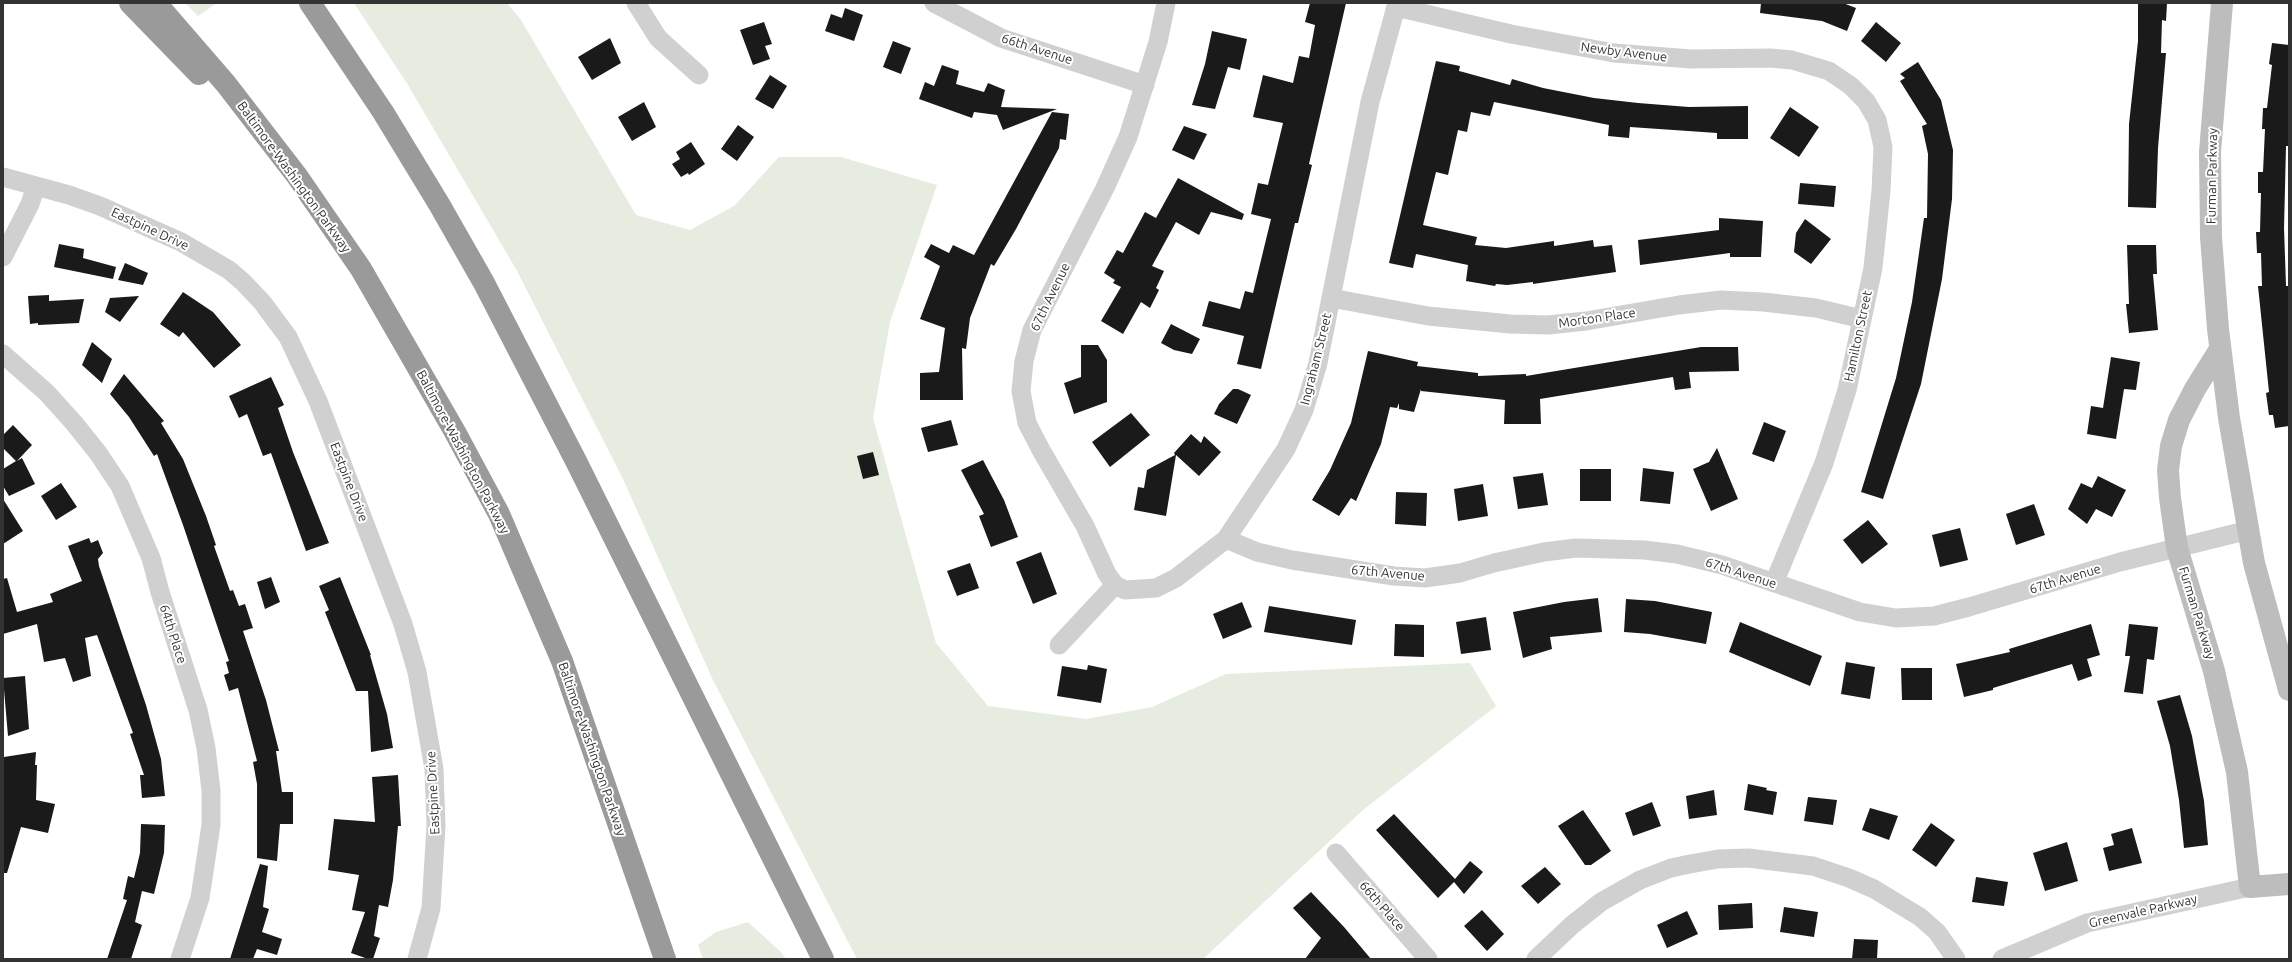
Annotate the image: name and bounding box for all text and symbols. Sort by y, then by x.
street label: 66th Avenue [999,30,1075,68]
street label: Newby Avenue [1580,39,1668,65]
street label: Baltimore-Washington Parkway [234,98,354,256]
street label: Furman Parkway [2203,128,2221,224]
street label: Eastpine Drive [109,204,191,254]
street label: 67th Avenue [1027,260,1073,334]
street label: Hamilton Street [1841,289,1875,383]
street label: Morton Place [1557,305,1637,331]
street label: Ingraham Street [1297,311,1335,407]
street label: Baltimore-Washington Parkway [413,368,513,536]
street label: Eastpine Drive [327,440,371,524]
street label: 67th Avenue [1703,554,1779,592]
street label: 67th Avenue [2027,561,2103,597]
street label: 67th Avenue [1350,562,1426,584]
street label: Furman Parkway [2175,565,2219,661]
street label: 64th Place [156,602,190,666]
street label: Baltimore-Washington Parkway [555,660,629,838]
street label: Eastpine Drive [423,751,443,835]
street label: 66th Place [1356,878,1408,934]
street label: Greenvale Parkway [2087,891,2199,931]

